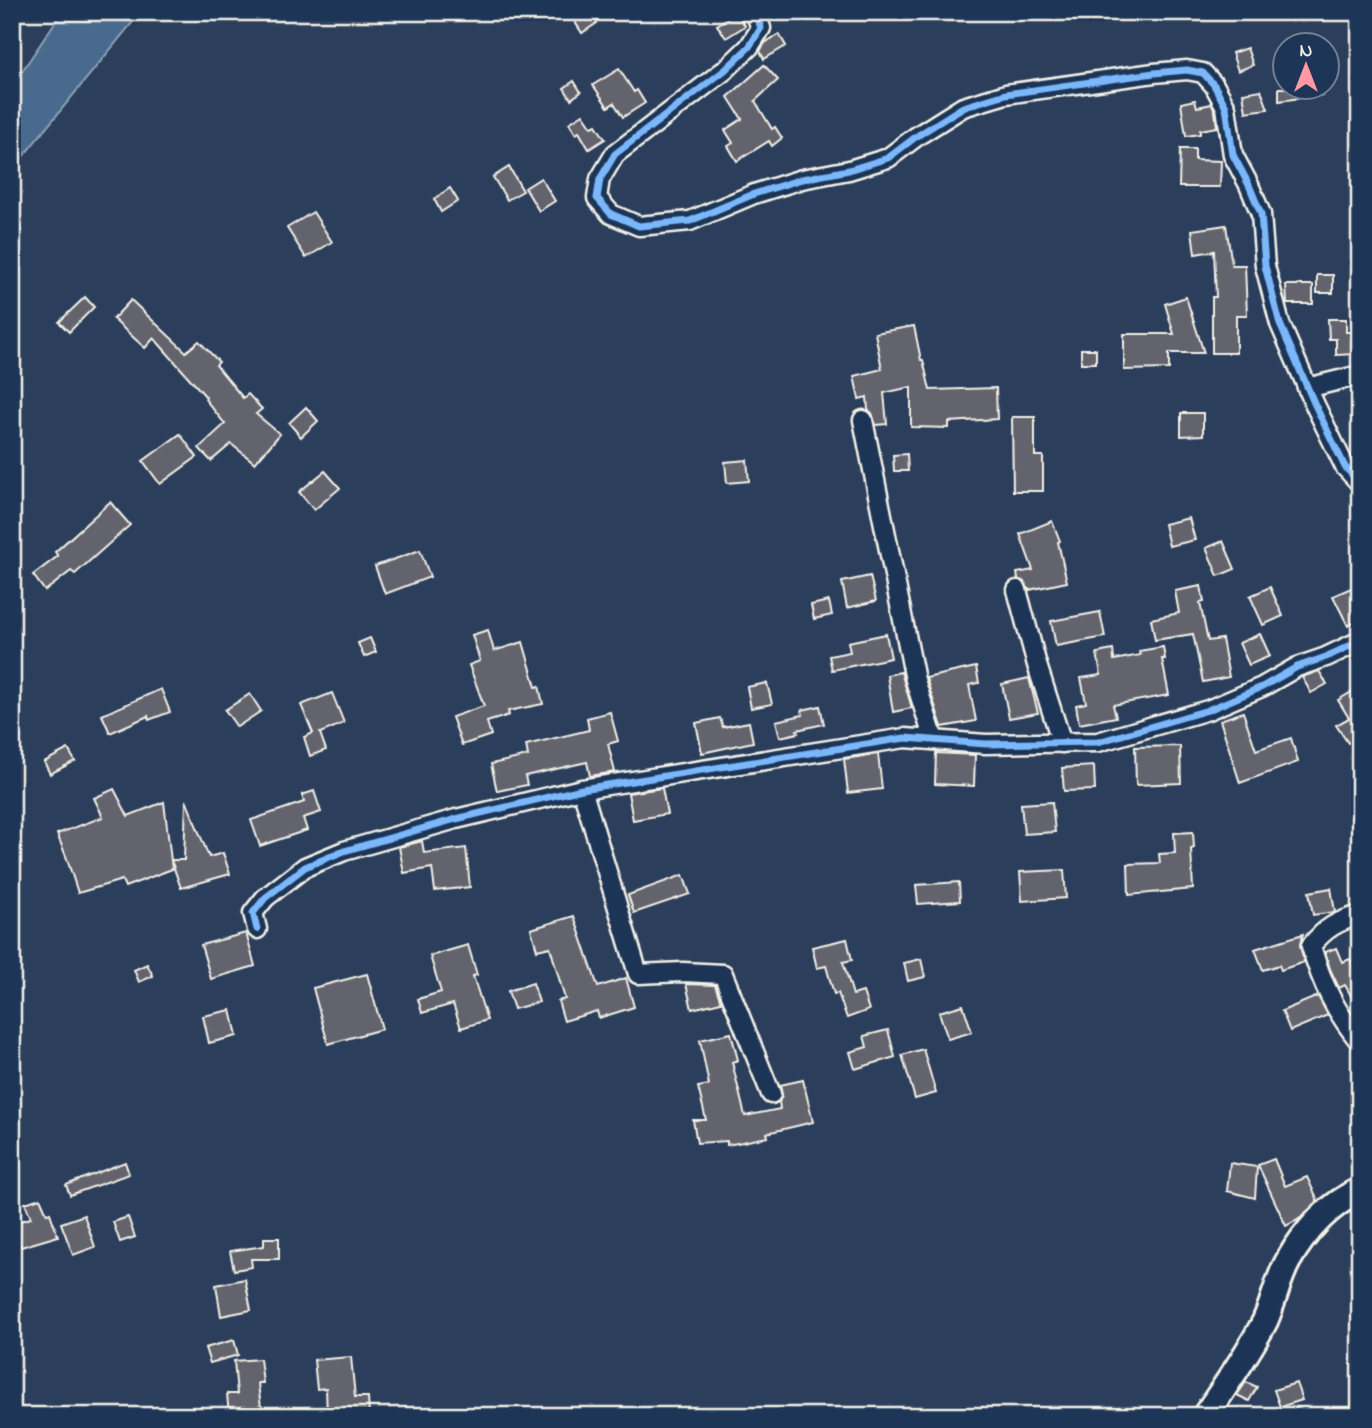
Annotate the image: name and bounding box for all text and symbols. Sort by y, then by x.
north arrow [1270,32,1340,102]
text: N [1300,38,1313,65]

